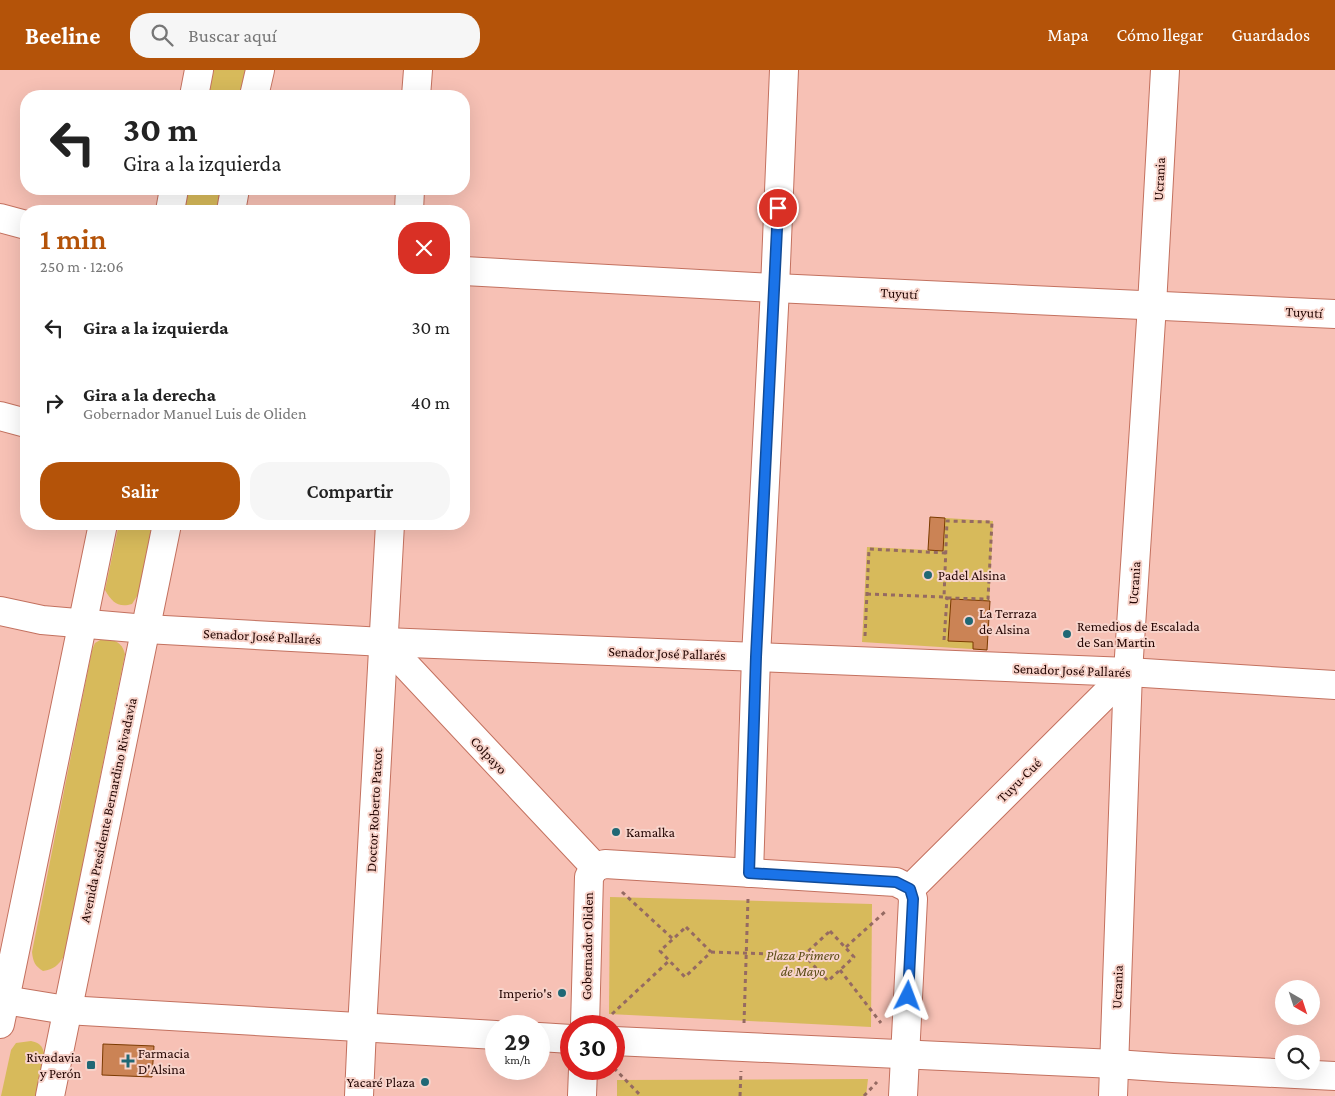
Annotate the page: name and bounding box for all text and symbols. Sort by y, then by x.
search box [130,13,480,58]
icon: search [148,21,176,49]
text: Beeline [25,22,100,49]
text: Buscar aquí [188,25,277,46]
text: Mapa [1047,25,1088,45]
text: Cómo llegar [1116,25,1203,45]
text: Guardados [1231,25,1310,45]
icon: left [40,110,105,175]
text: 30 m [123,110,198,149]
text: Gira a la izquierda [123,151,281,176]
street label: Ucrania [1150,156,1168,201]
pin [757,187,799,229]
icon: arrive [764,194,792,222]
text: 1 min [40,222,107,255]
button: close [398,222,450,274]
text: 250 m · 12:06 [40,258,124,275]
street label: Tuyutí [880,284,918,302]
street label: Tuyutí [1285,303,1323,321]
icon: left [40,314,68,342]
text: Gira a la izquierda [83,317,229,338]
text: 30 m [411,317,450,338]
text: Gira a la derecha [83,384,216,405]
icon: right [40,389,68,417]
text: 40 m [411,392,450,413]
text: Gobernador Manuel Luis de Oliden [83,405,306,422]
button: Salir [40,462,240,520]
button: Compartir [250,462,450,520]
street label: Ucrania [1124,560,1144,605]
place label: Padel Alsina [938,567,1006,583]
marker: Padel Alsina [922,569,934,581]
place label: La Terraza de Alsina [979,605,1037,637]
marker: La Terraza de Alsina [963,615,975,627]
place label: Remedios de Escalada de San Martin [1077,618,1200,650]
street label: Senador José Pallarés [203,625,321,647]
marker: Remedios de Escalada de San Martin [1061,628,1073,640]
street label: Senador José Pallarés [608,643,726,663]
street label: Senador José Pallarés [1013,660,1131,680]
street label: Avenida Presidente Bernardino Rivadavia [76,696,140,924]
street label: Colpayo [468,733,511,777]
street label: Doctor Roberto Patxot [363,747,385,872]
street label: Tuyu-Cué [994,755,1044,805]
place label: Kamalka [626,824,675,840]
marker: Kamalka [610,826,622,838]
street label: Gobernador Oliden [578,891,596,1000]
park label: Plaza Primero de Mayo [766,947,840,979]
street label: Ucrania [1108,964,1126,1009]
position arrow [881,969,933,1021]
north arrow [1275,980,1320,1025]
map controls [1275,980,1320,1080]
place label: Imperio's [499,985,552,1001]
marker: Imperio's [556,987,568,999]
speed limit sign: 30 [560,1015,625,1080]
text: 29 [504,1028,531,1055]
button: search [1275,1035,1320,1080]
place label: Farmacia D'Alsina [138,1045,190,1077]
place label: Rivadavia y Perón [26,1049,82,1081]
text: km/h [505,1053,530,1067]
marker: Farmacia D'Alsina [122,1055,134,1067]
marker: Rivadavia y Perón [85,1059,97,1071]
place label: Yacaré Plaza [347,1074,416,1090]
marker: Yacaré Plaza [419,1076,431,1088]

